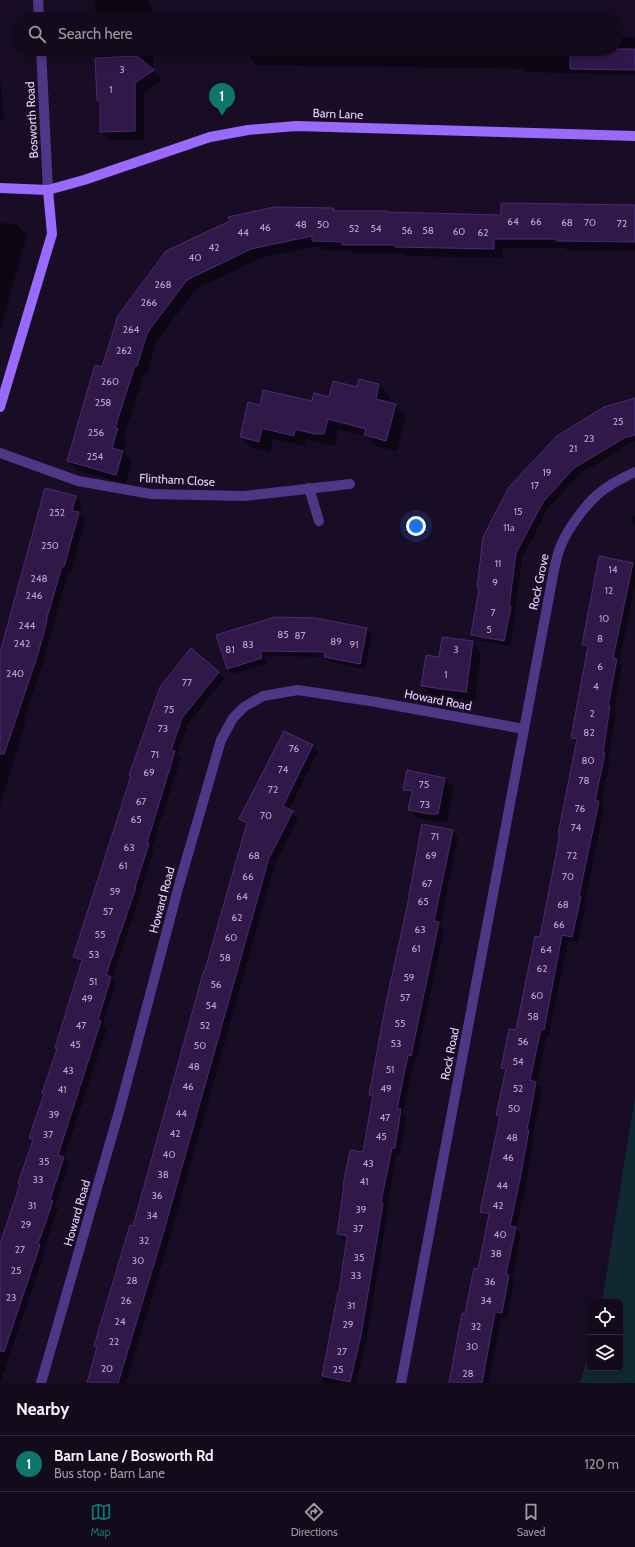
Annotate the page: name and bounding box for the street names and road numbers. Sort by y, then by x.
street label: Bosworth Road [22,81,41,159]
street label: Barn Lane [312,105,364,122]
street label: Flintham Close [139,470,215,489]
street label: Rock Grove [525,552,552,611]
street label: Howard Road [403,686,473,713]
street label: Howard Road [145,865,178,935]
street label: Rock Road [437,1026,462,1081]
street label: Howard Road [60,1178,93,1248]

